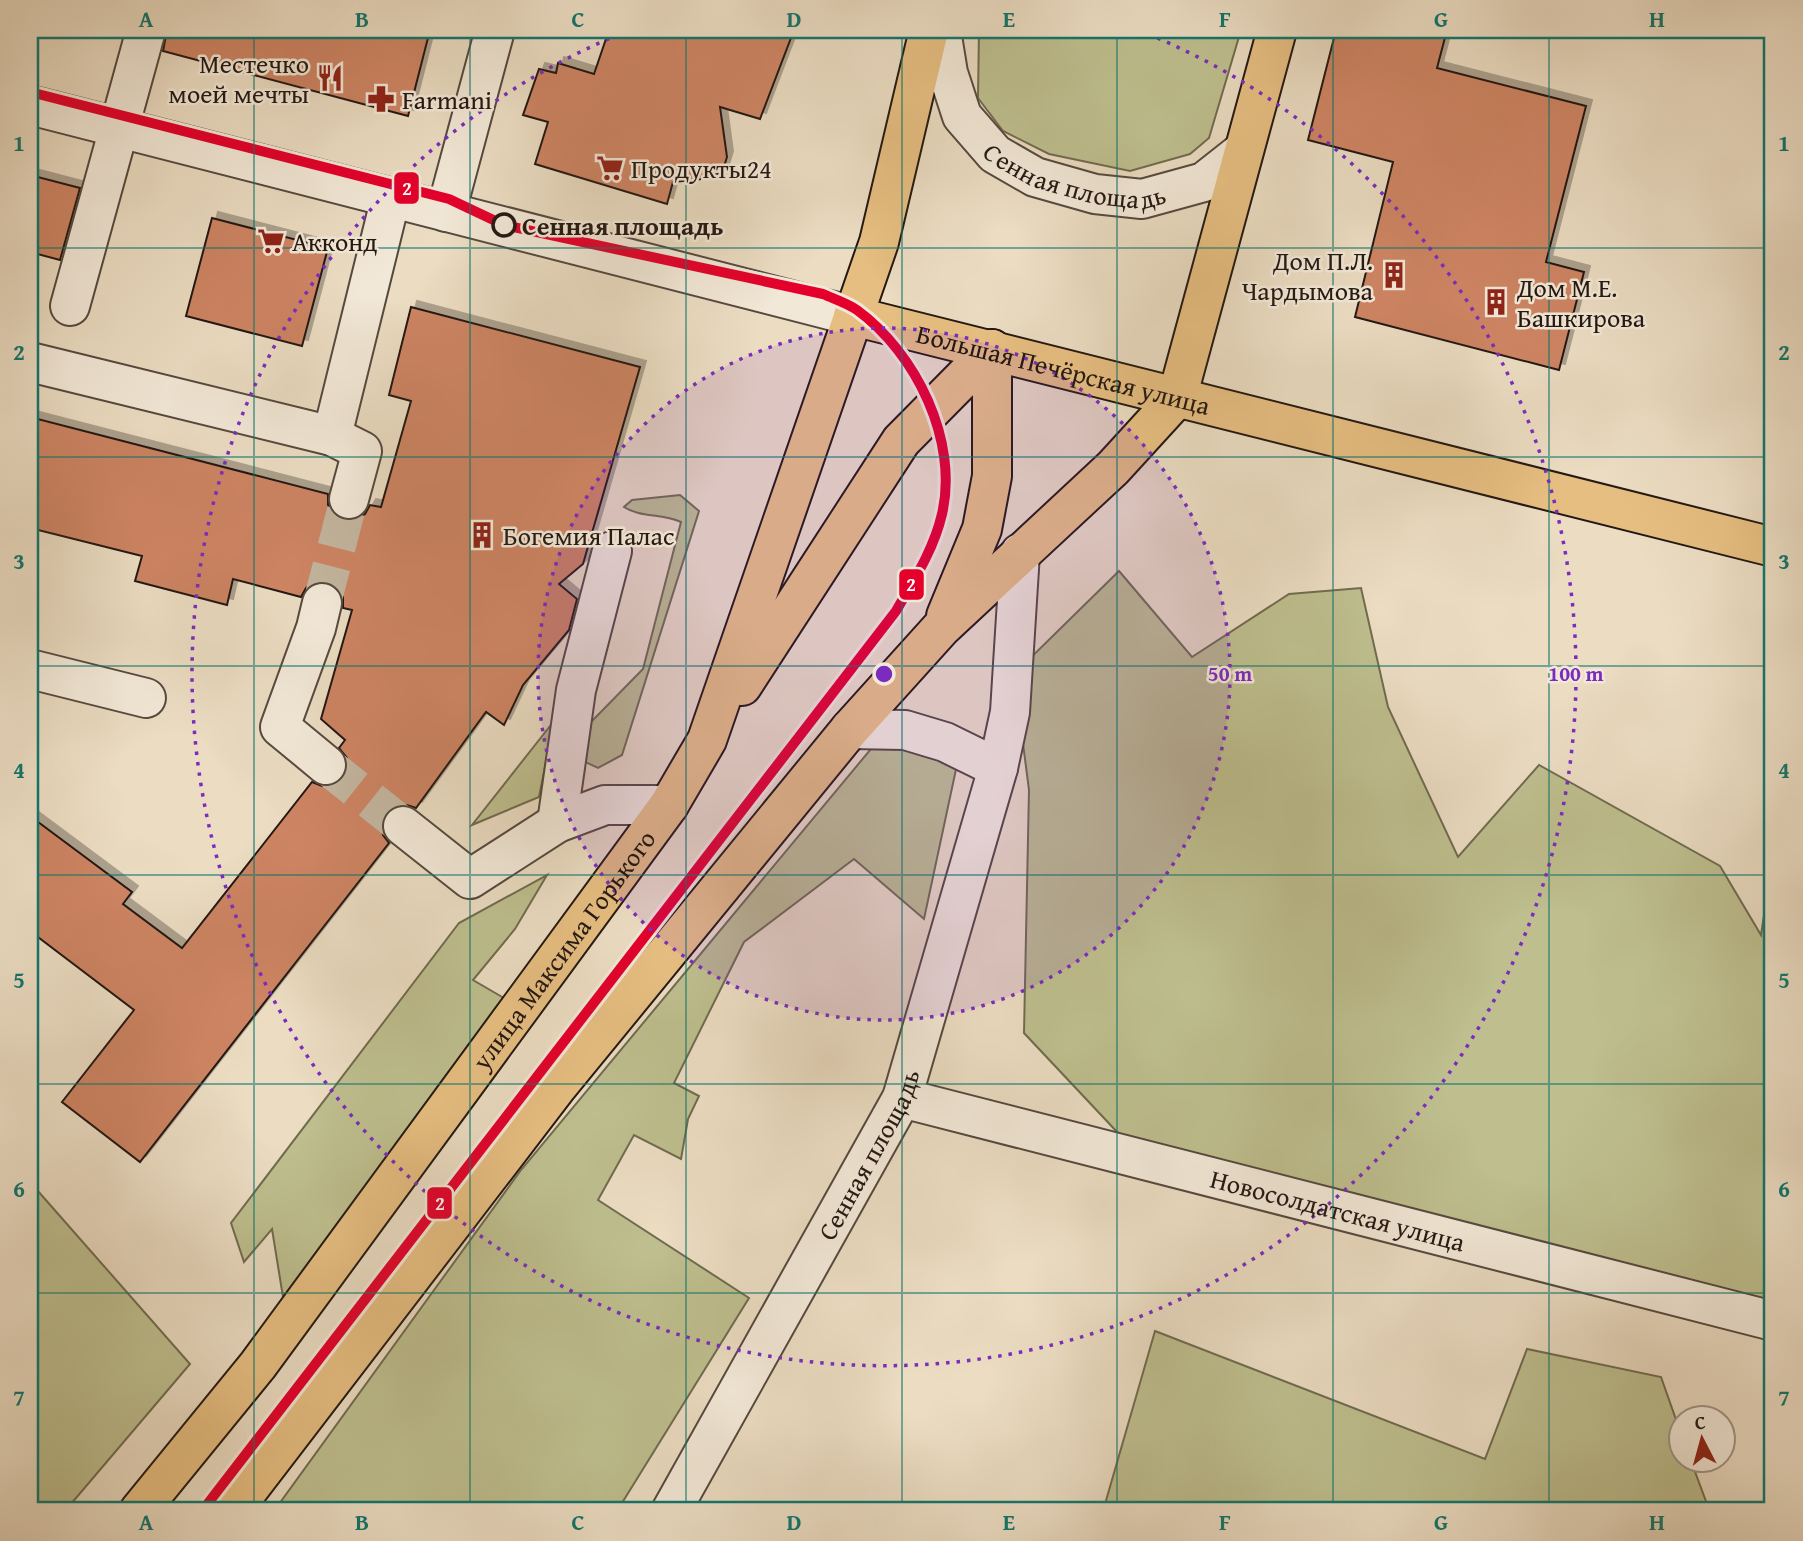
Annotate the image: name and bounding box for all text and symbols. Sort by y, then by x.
text: A [139,2,154,35]
text: B [355,2,369,35]
text: C [571,2,585,35]
text: D [787,2,802,35]
text: E [1003,2,1015,35]
text: F [1219,2,1231,35]
text: G [1434,2,1448,35]
text: H [1649,2,1665,35]
place label: Местечко моей мечты [168,44,309,113]
restaurant icon: Местечко моей мечты [315,63,345,93]
place label: Farmani [402,80,492,119]
pharmacy icon: Farmani [366,84,396,114]
text: 1 [13,126,25,159]
text: 1 [1778,126,1790,159]
street label: Сенная площадь [974,134,1170,219]
place label: Продукты24 [631,149,772,188]
supermarket icon: Продукты24 [595,153,625,183]
line badge: 2 [393,171,420,205]
text: 2 [402,174,412,202]
place label: Сенная площадь [522,206,724,245]
marker: Сенная площадь [492,213,516,237]
place label: Акконд [292,222,377,261]
supermarket icon: Акконд [256,226,286,256]
place label: Дом П.Л. Чардымова [1241,241,1374,310]
building icon: Дом П.Л. Чардымова [1379,260,1409,290]
place label: Дом М.Е. Башкирова [1516,268,1646,337]
building icon: Дом М.Е. Башкирова [1481,287,1511,317]
street label: Большая Печёрская улица [913,313,1215,425]
text: 2 [13,335,25,368]
text: 2 [1778,335,1790,368]
place label: Богемия Палас [503,516,674,555]
building icon: Богемия Палас [467,520,497,550]
text: 3 [13,544,25,577]
text: 3 [1778,544,1790,577]
line badge: 2 [898,568,925,601]
text: 2 [906,570,916,598]
text: 50 m [1208,658,1252,689]
text: 100 m [1548,658,1604,689]
centre of rings [872,662,896,686]
text: 4 [13,753,25,786]
text: 4 [1778,753,1790,786]
street label: улица Максима Горького [461,821,664,1078]
text: 5 [13,963,25,996]
text: 5 [1778,963,1790,996]
street label: Сенная площадь [807,1064,929,1247]
street label: Новосолдатская улица [1206,1158,1470,1261]
text: 6 [13,1172,25,1205]
text: 6 [1778,1172,1790,1205]
line badge: 2 [426,1186,453,1220]
text: 2 [435,1189,445,1217]
text: 7 [13,1381,25,1414]
text: 7 [1778,1381,1790,1414]
north arrow [1666,1404,1736,1474]
text: С [1693,1408,1707,1437]
text: A [139,1505,154,1538]
text: B [355,1505,369,1538]
text: C [571,1505,585,1538]
text: D [787,1505,802,1538]
text: E [1003,1505,1015,1538]
text: F [1219,1505,1231,1538]
text: G [1434,1505,1448,1538]
text: H [1649,1505,1665,1538]

